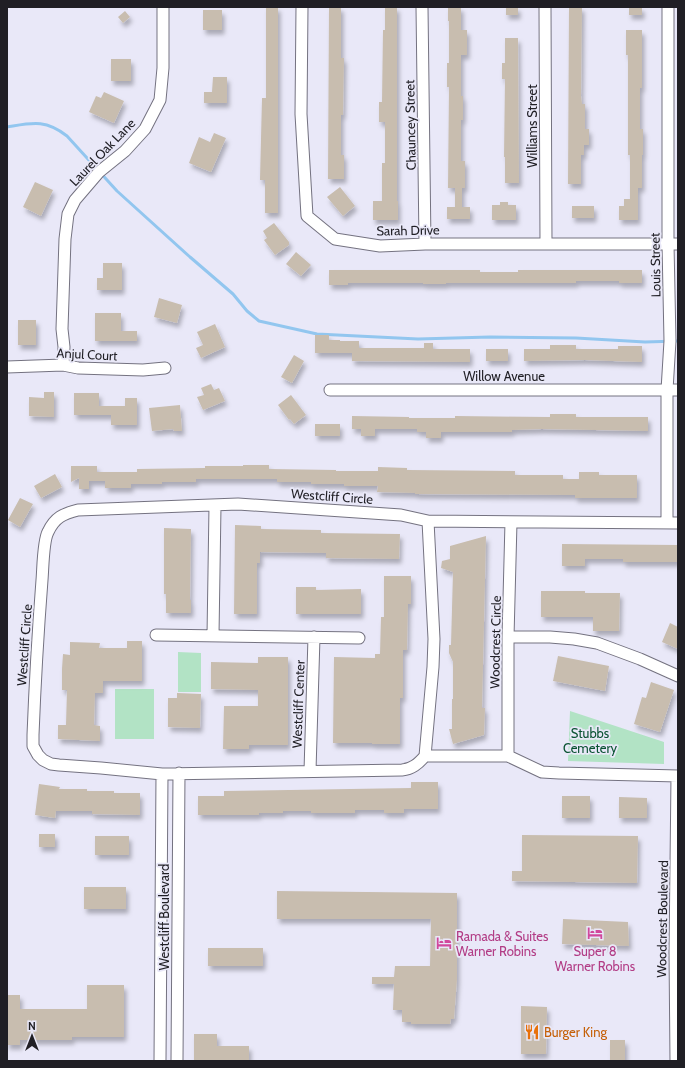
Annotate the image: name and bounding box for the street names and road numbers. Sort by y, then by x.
street label: Chauncey Street [401,79,419,170]
street label: Williams Street [524,84,540,168]
street label: Laurel Oak Lane [66,115,138,189]
street label: Sarah Drive [376,221,440,239]
street label: Louis Street [646,232,664,298]
street label: Anjul Court [56,344,119,365]
street label: Willow Avenue [463,368,545,384]
street label: Westcliff Circle [290,485,374,507]
street label: Woodcrest Circle [486,595,504,689]
street label: Westcliff Circle [13,603,35,687]
street label: Westcliff Center [288,659,308,748]
street label: Woodcrest Boulevard [653,860,671,978]
street label: Westcliff Boulevard [156,864,172,970]

